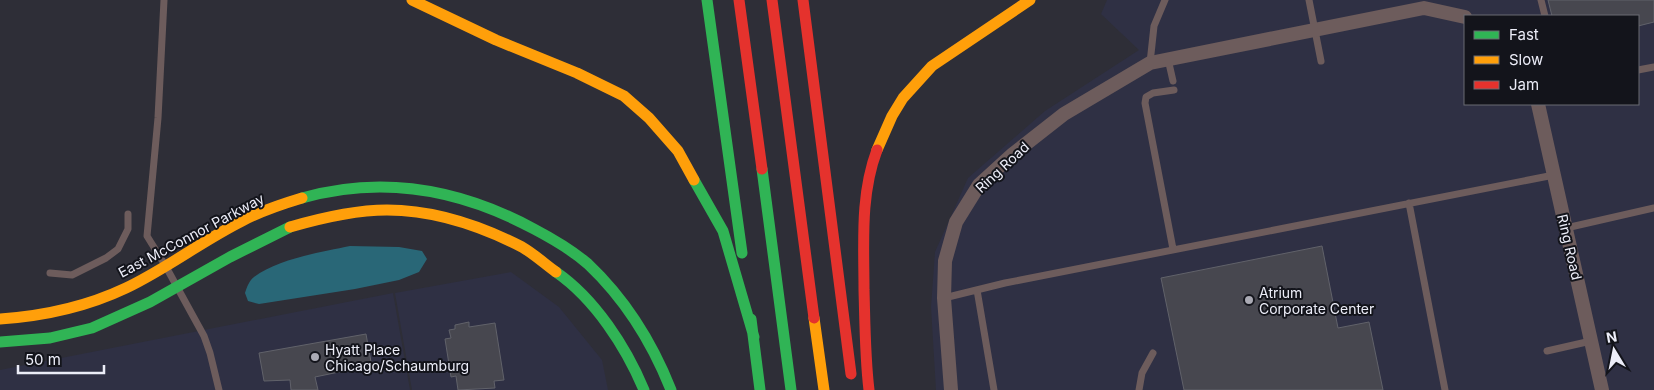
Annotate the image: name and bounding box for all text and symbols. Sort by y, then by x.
legend [1464,15,1639,105]
text: Fast [1509,25,1539,44]
text: Slow [1509,50,1543,69]
text: Jam [1509,75,1539,94]
street label: Ring Road [972,138,1032,196]
street label: East McConnor Parkway [115,189,267,281]
street label: Ring Road [1554,212,1586,282]
place label: Atrium Corporate Center [1259,284,1374,317]
marker: Atrium Corporate Center [1243,294,1255,306]
north arrow [1589,325,1639,375]
text: N [1605,327,1618,346]
place label: Hyatt Place Chicago/Schaumburg [325,341,469,374]
scale bar [18,342,104,374]
text: 50 m [25,350,61,369]
marker: Hyatt Place Chicago/Schaumburg [309,351,321,363]

